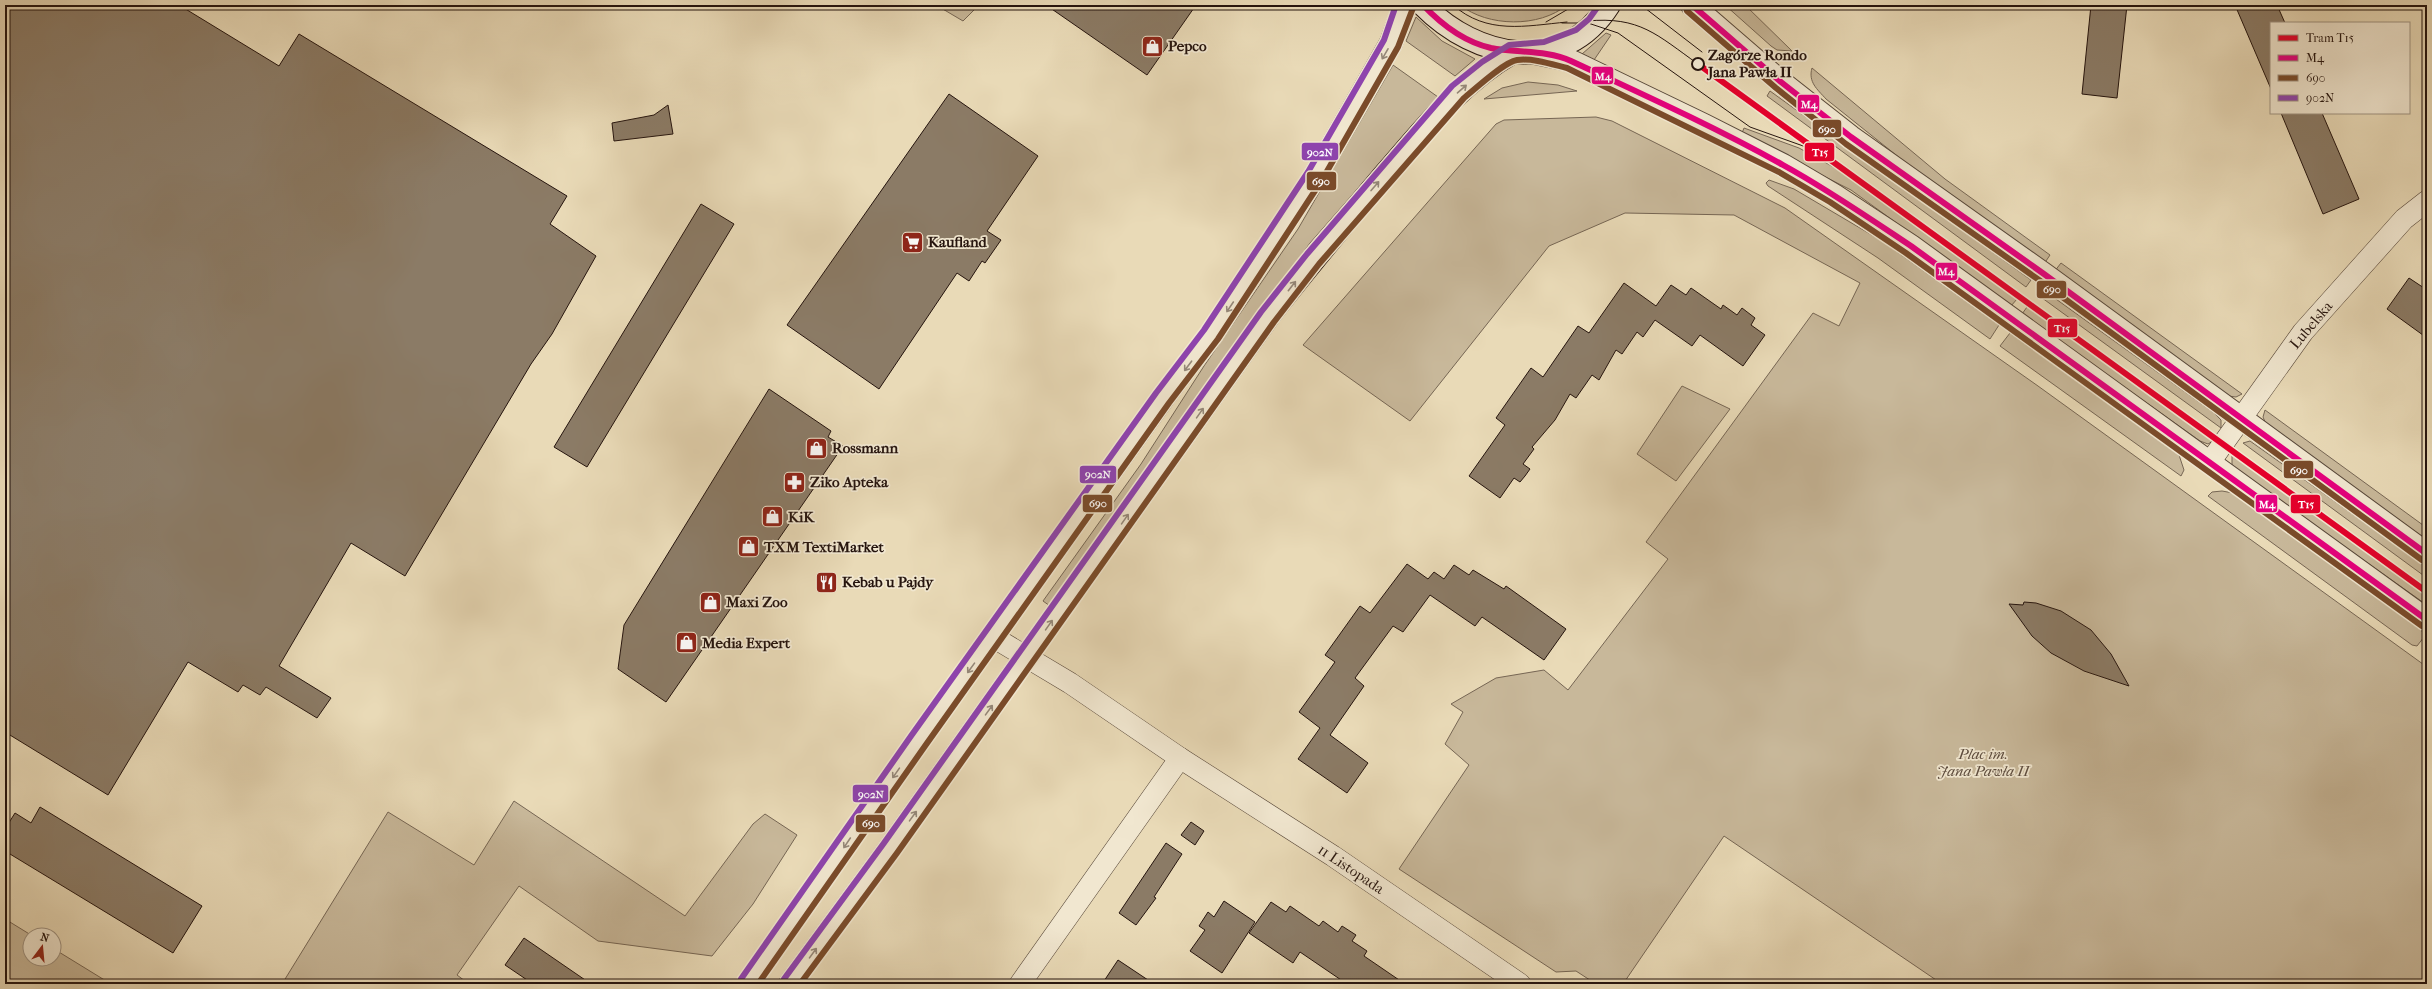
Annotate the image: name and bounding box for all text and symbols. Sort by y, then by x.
legend [2270,22,2410,114]
text: Tram T15 [2306,31,2354,45]
shop icon: Pepco [1139,33,1165,59]
place label: Pepco [1168,37,1207,55]
place label: Zagórze Rondo Jana Pawła II [1706,46,1807,81]
one-way arrow [1380,48,1388,60]
text: M4 [2306,51,2325,65]
marker: Zagórze Rondo Jana Pawła II [1691,57,1705,71]
line badge: M4 [1591,66,1614,85]
text: M4 [1594,70,1612,83]
text: 690 [2306,71,2325,85]
one-way arrow [1456,85,1466,94]
text: 902N [2306,91,2334,105]
line badge: M4 [1797,94,1820,113]
text: M4 [1800,98,1818,111]
line badge: 690 [1812,119,1842,138]
text: 690 [1818,123,1836,136]
line badge: 902N [1301,142,1339,161]
line badge: T15 [1804,142,1835,162]
text: 902N [1306,146,1334,159]
text: T15 [1811,146,1828,159]
line badge: 690 [1306,171,1337,191]
text: 690 [1312,175,1330,188]
one-way arrow [1371,181,1380,192]
supermarket icon: Kaufland [899,229,925,255]
place label: Kaufland [928,233,988,251]
line badge: M4 [1935,262,1958,281]
text: M4 [1937,265,1955,278]
line badge: 690 [2036,280,2067,299]
one-way arrow [1288,281,1296,292]
text: 690 [2043,283,2061,296]
street label: Lubelska [2286,297,2337,353]
one-way arrow [1226,301,1234,312]
line badge: T15 [2047,318,2078,338]
text: T15 [2053,322,2070,335]
one-way arrow [1184,360,1192,371]
one-way arrow [1196,408,1204,419]
shop icon: Rossmann [803,435,829,461]
place label: Rossmann [832,439,898,457]
line badge: 690 [2283,460,2314,479]
text: 690 [2290,464,2308,477]
line badge: 902N [1079,465,1117,484]
text: 902N [1084,468,1112,481]
pharmacy icon: Ziko Apteka [782,469,808,495]
place label: Ziko Apteka [810,473,889,491]
line badge: 690 [1082,494,1113,513]
line badge: M4 [2255,494,2278,513]
line badge: T15 [2290,494,2321,514]
text: 690 [1089,497,1107,510]
text: M4 [2258,498,2276,511]
text: T15 [2297,498,2314,511]
shop icon: KiK [760,504,786,530]
place label: KiK [788,508,815,526]
one-way arrow [1121,514,1129,525]
shop icon: TXM TextiMarket [735,534,761,560]
place label: TXM TextiMarket [763,538,884,556]
restaurant icon: Kebab u Pajdy [813,569,839,595]
place label: Kebab u Pajdy [842,573,934,591]
shop icon: Maxi Zoo [698,589,724,615]
place label: Maxi Zoo [725,593,788,611]
one-way arrow [1045,620,1053,631]
shop icon: Media Expert [674,630,700,656]
place label: Media Expert [701,634,791,652]
one-way arrow [967,663,975,674]
one-way arrow [985,705,993,716]
park label: Plac im. Jana Pawła II [1937,745,2031,780]
one-way arrow [892,767,900,778]
line badge: 902N [852,784,889,803]
text: 902N [857,788,885,801]
one-way arrow [909,811,917,822]
line badge: 690 [855,814,886,833]
text: 690 [862,817,880,830]
one-way arrow [843,837,851,848]
street label: 11 Listopada [1314,840,1388,898]
north arrow [22,927,62,967]
text: N [39,930,51,945]
one-way arrow [809,947,817,958]

